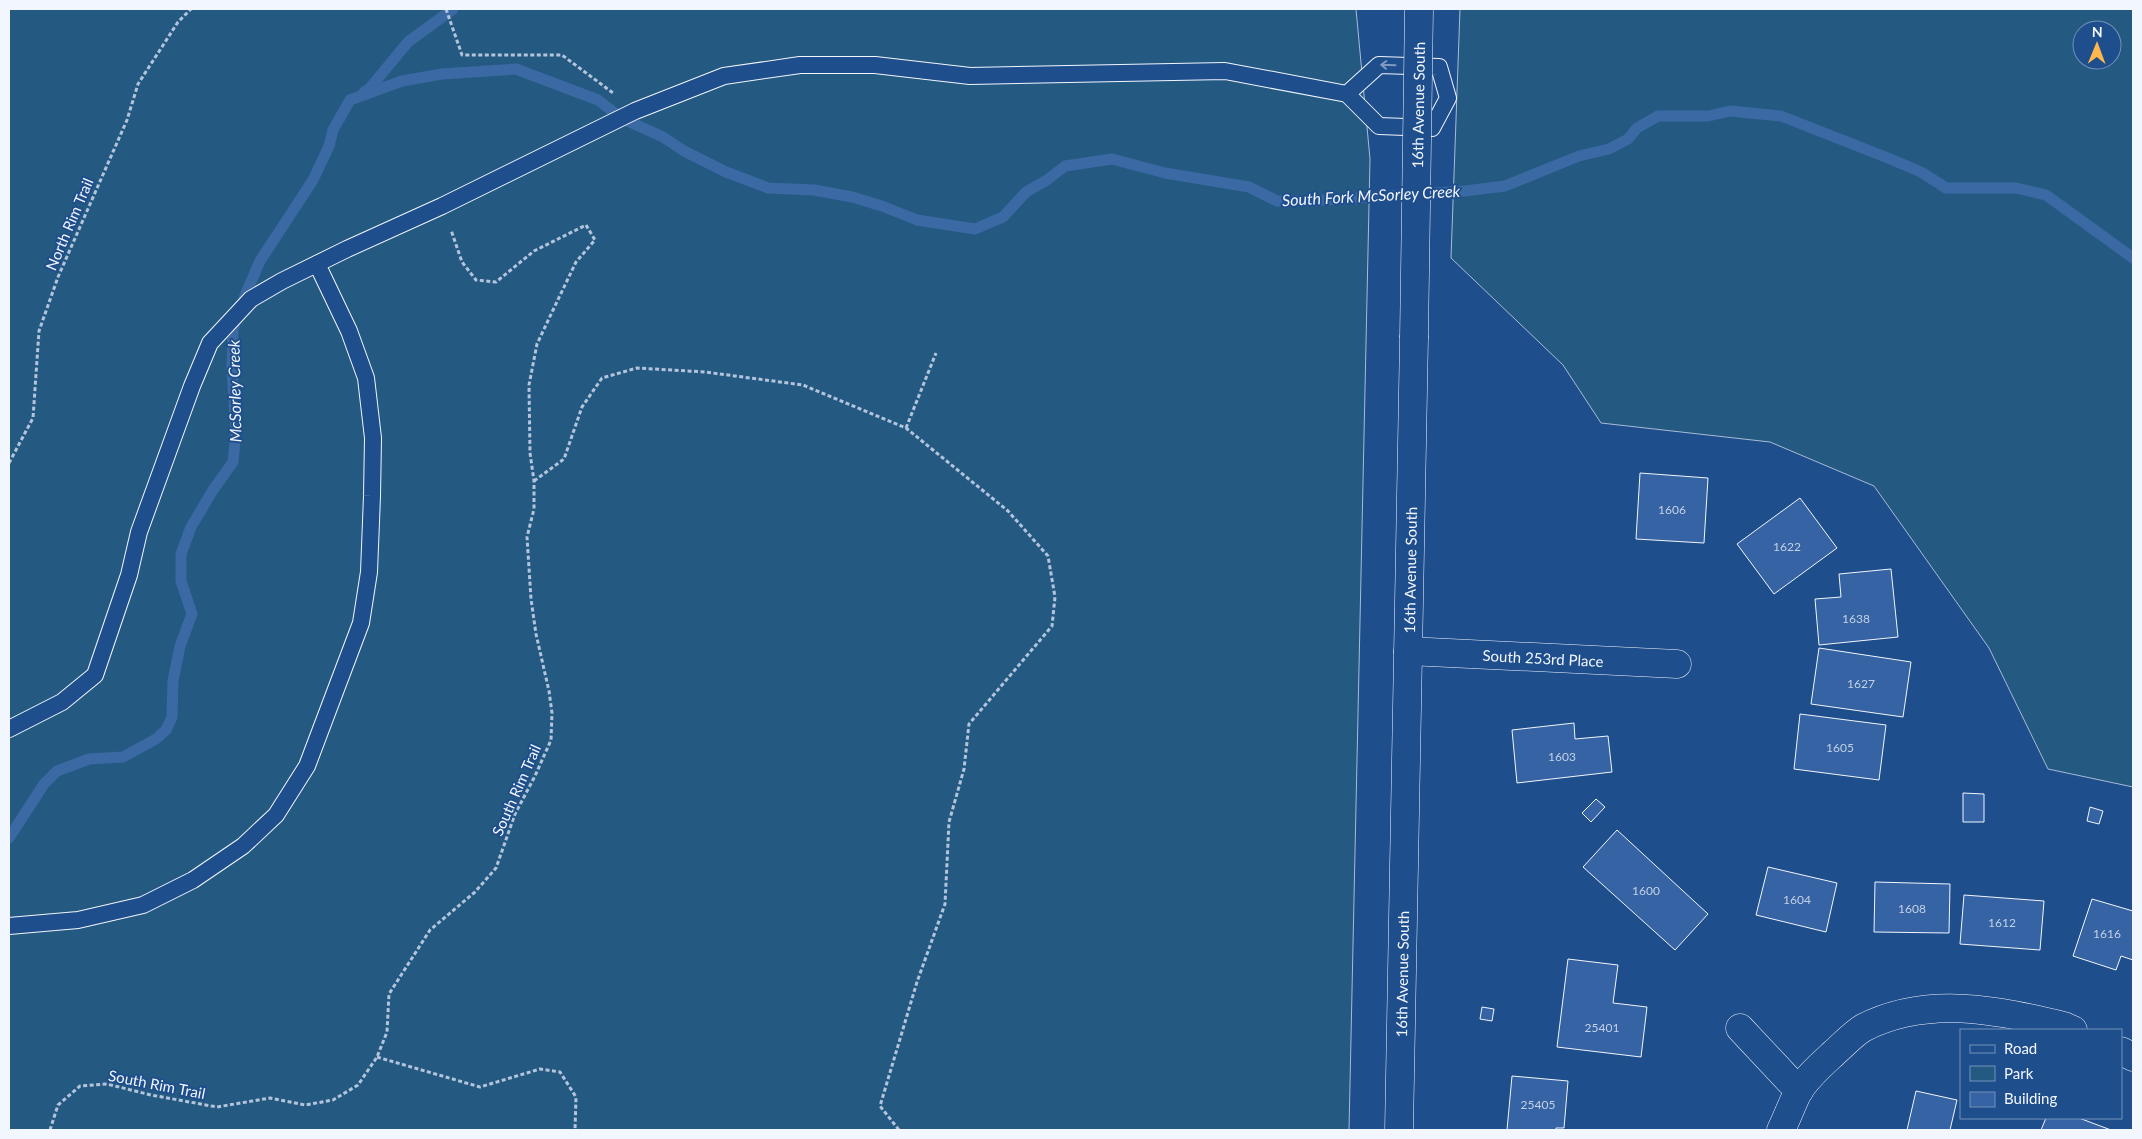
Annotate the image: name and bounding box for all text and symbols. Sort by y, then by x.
north arrow [2072,20,2122,70]
text: N [2092,23,2103,40]
street label: 16th Avenue South [1408,42,1428,168]
one-way arrow [1380,60,1396,70]
street label: North Rim Trail [41,175,97,273]
water label: South Fork McSorley Creek [1281,181,1461,209]
water label: McSorley Creek [224,339,244,442]
house number: 1606 [1658,502,1686,517]
street label: 16th Avenue South [1400,507,1420,633]
house number: 1622 [1773,539,1801,554]
house number: 1638 [1842,611,1870,626]
street label: South 253rd Place [1482,646,1604,670]
house number: 1627 [1847,676,1875,691]
house number: 1605 [1826,740,1854,755]
street label: South Rim Trail [488,741,544,839]
house number: 1603 [1548,749,1576,764]
house number: 1600 [1632,883,1660,898]
house number: 1604 [1783,892,1811,907]
house number: 1608 [1898,901,1926,916]
street label: 16th Avenue South [1392,911,1412,1037]
house number: 1612 [1988,915,2016,930]
house number: 1616 [2093,926,2121,941]
house number: 25401 [1585,1020,1619,1035]
legend [1960,1029,2122,1119]
text: Road [2004,1039,2037,1057]
text: Park [2004,1064,2034,1082]
street label: South Rim Trail [107,1066,207,1102]
text: Building [2004,1089,2057,1107]
house number: 25405 [1521,1097,1555,1112]

